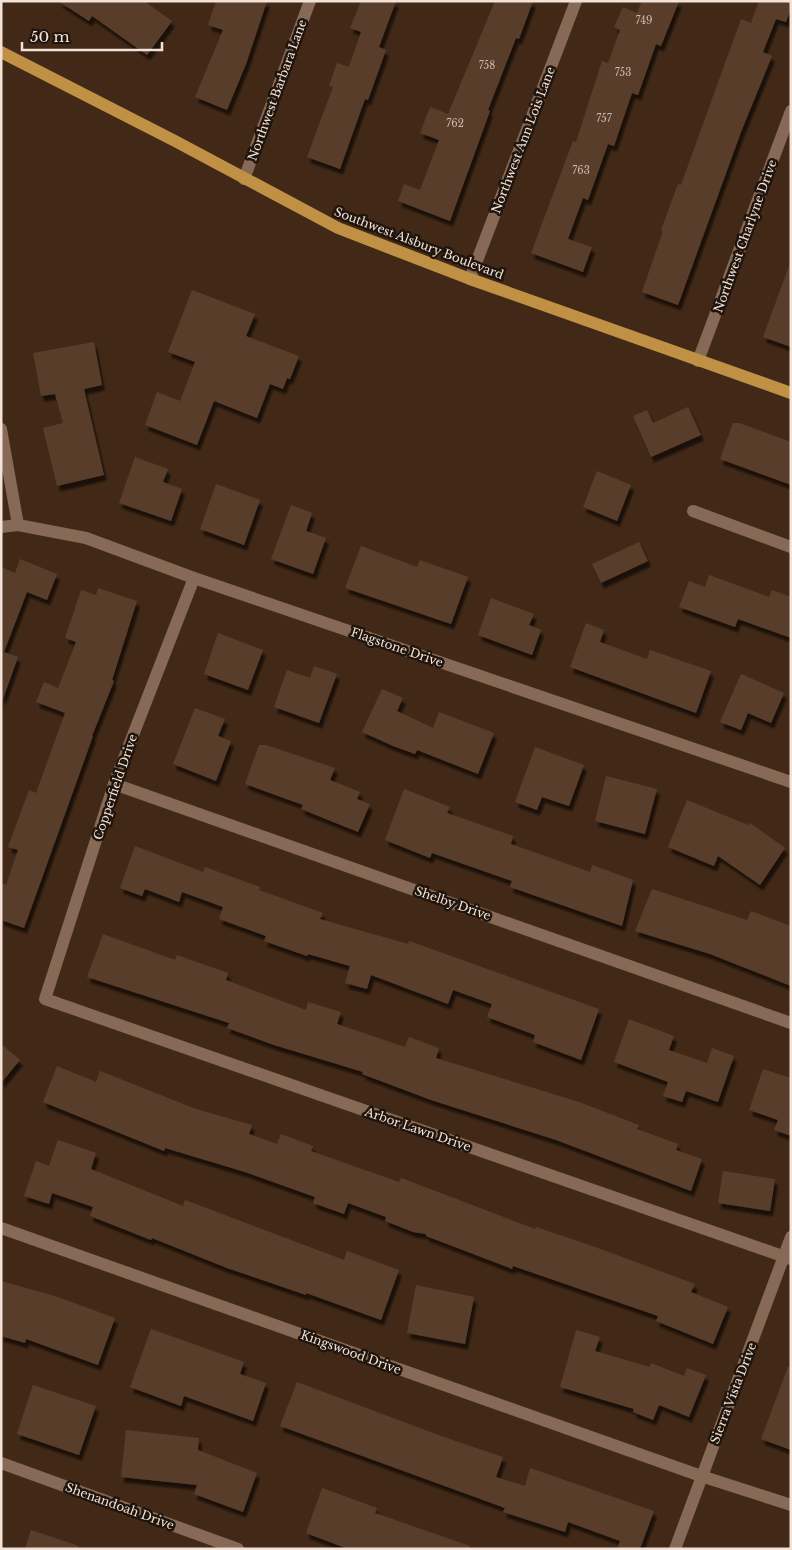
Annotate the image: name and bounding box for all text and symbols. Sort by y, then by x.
house number: 749 [635,14,653,27]
street label: Northwest Barbara Lane [244,17,310,163]
scale bar [22,20,162,52]
text: 50 m [30,27,70,46]
house number: 758 [479,59,495,72]
street label: Northwest Ann Lois Lane [488,65,558,215]
house number: 753 [615,66,631,79]
house number: 757 [596,112,613,125]
house number: 762 [446,117,464,130]
street label: Northwest Charlyne Drive [710,157,780,314]
house number: 763 [572,164,590,177]
street label: Southwest Alsbury Boulevard [332,204,506,282]
street label: Flagstone Drive [349,624,445,670]
street label: Copperfield Drive [90,732,140,842]
street label: Shelby Drive [413,883,493,923]
street label: Arbor Lawn Drive [362,1104,473,1154]
street label: Kingswood Drive [299,1327,403,1377]
street label: Sierra Vista Drive [707,1340,759,1446]
street label: Shenandoah Drive [64,1479,177,1533]

